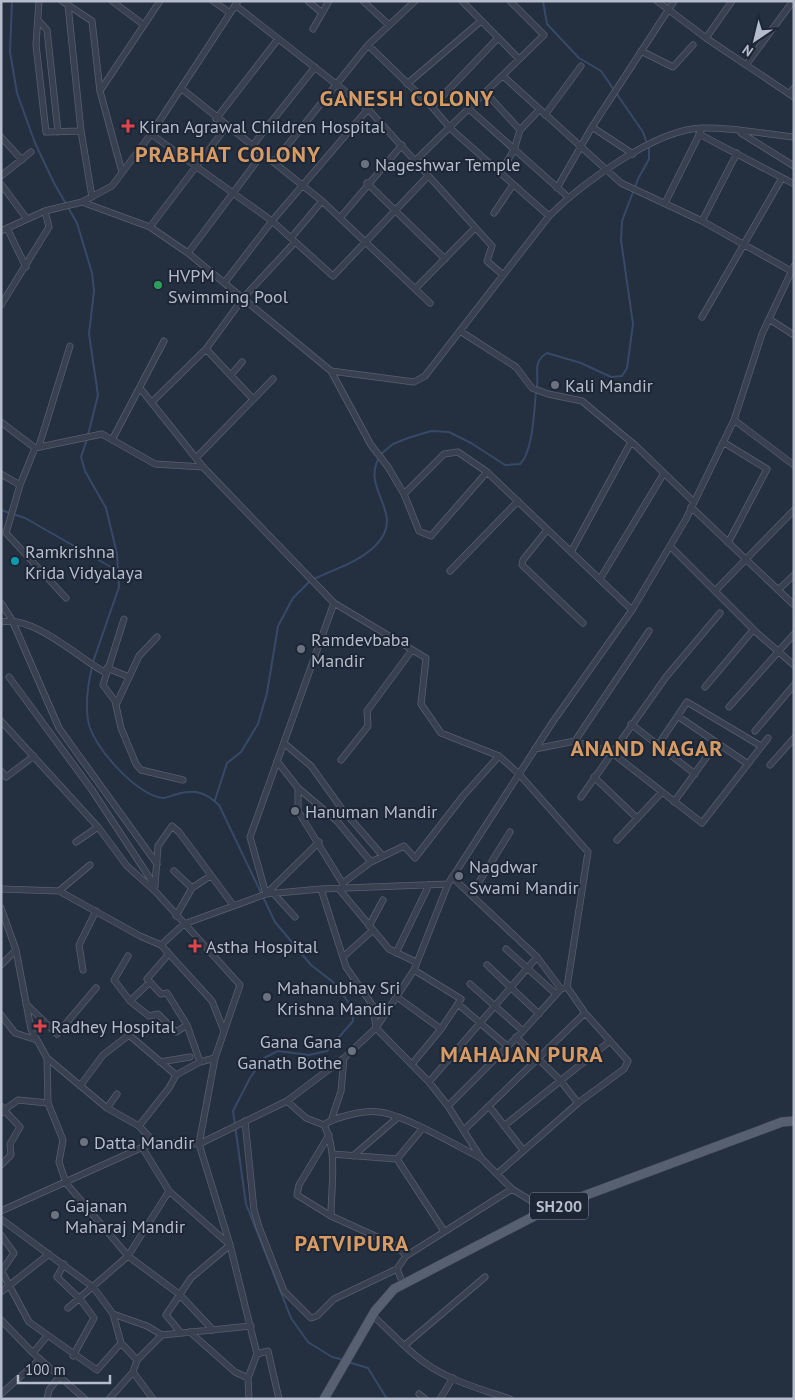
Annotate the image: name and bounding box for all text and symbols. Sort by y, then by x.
north arrow [730,15,780,65]
text: N [739,41,756,61]
district label: GANESH COLONY [320,84,494,112]
place label: Kiran Agrawal Children Hospital [139,115,386,138]
marker: Kiran Agrawal Children Hospital [121,119,135,133]
district label: PRABHAT COLONY [135,140,321,168]
place label: Nageshwar Temple [375,153,520,176]
marker: Nageshwar Temple [359,158,371,170]
place label: HVPM Swimming Pool [168,264,289,308]
marker: HVPM Swimming Pool [152,279,164,291]
place label: Kali Mandir [565,374,653,397]
marker: Kali Mandir [549,379,561,391]
place label: Ramkrishna Krida Vidyalaya [25,540,143,584]
marker: Ramkrishna Krida Vidyalaya [9,555,21,567]
place label: Ramdevbaba Mandir [311,628,409,672]
marker: Ramdevbaba Mandir [295,643,307,655]
district label: ANAND NAGAR [570,734,724,762]
place label: Hanuman Mandir [305,800,437,823]
marker: Hanuman Mandir [289,805,301,817]
place label: Nagdwar Swami Mandir [469,855,579,899]
marker: Nagdwar Swami Mandir [453,870,465,882]
place label: Astha Hospital [206,935,319,958]
marker: Astha Hospital [188,939,202,953]
place label: Mahanubhav Sri Krishna Mandir [277,976,400,1020]
marker: Mahanubhav Sri Krishna Mandir [261,991,273,1003]
place label: Radhey Hospital [51,1015,176,1038]
marker: Radhey Hospital [33,1019,47,1033]
place label: Gana Gana Ganath Bothe [237,1030,342,1074]
district label: MAHAJAN PURA [440,1040,604,1068]
marker: Gana Gana Ganath Bothe [346,1045,358,1057]
place label: Datta Mandir [94,1131,194,1154]
marker: Datta Mandir [78,1136,90,1148]
road number: SH200 [530,1192,588,1220]
place label: Gajanan Maharaj Mandir [65,1194,185,1238]
marker: Gajanan Maharaj Mandir [49,1209,61,1221]
district label: PATVIPURA [295,1229,409,1257]
scale bar [18,1352,110,1384]
text: 100 m [25,1360,66,1379]

